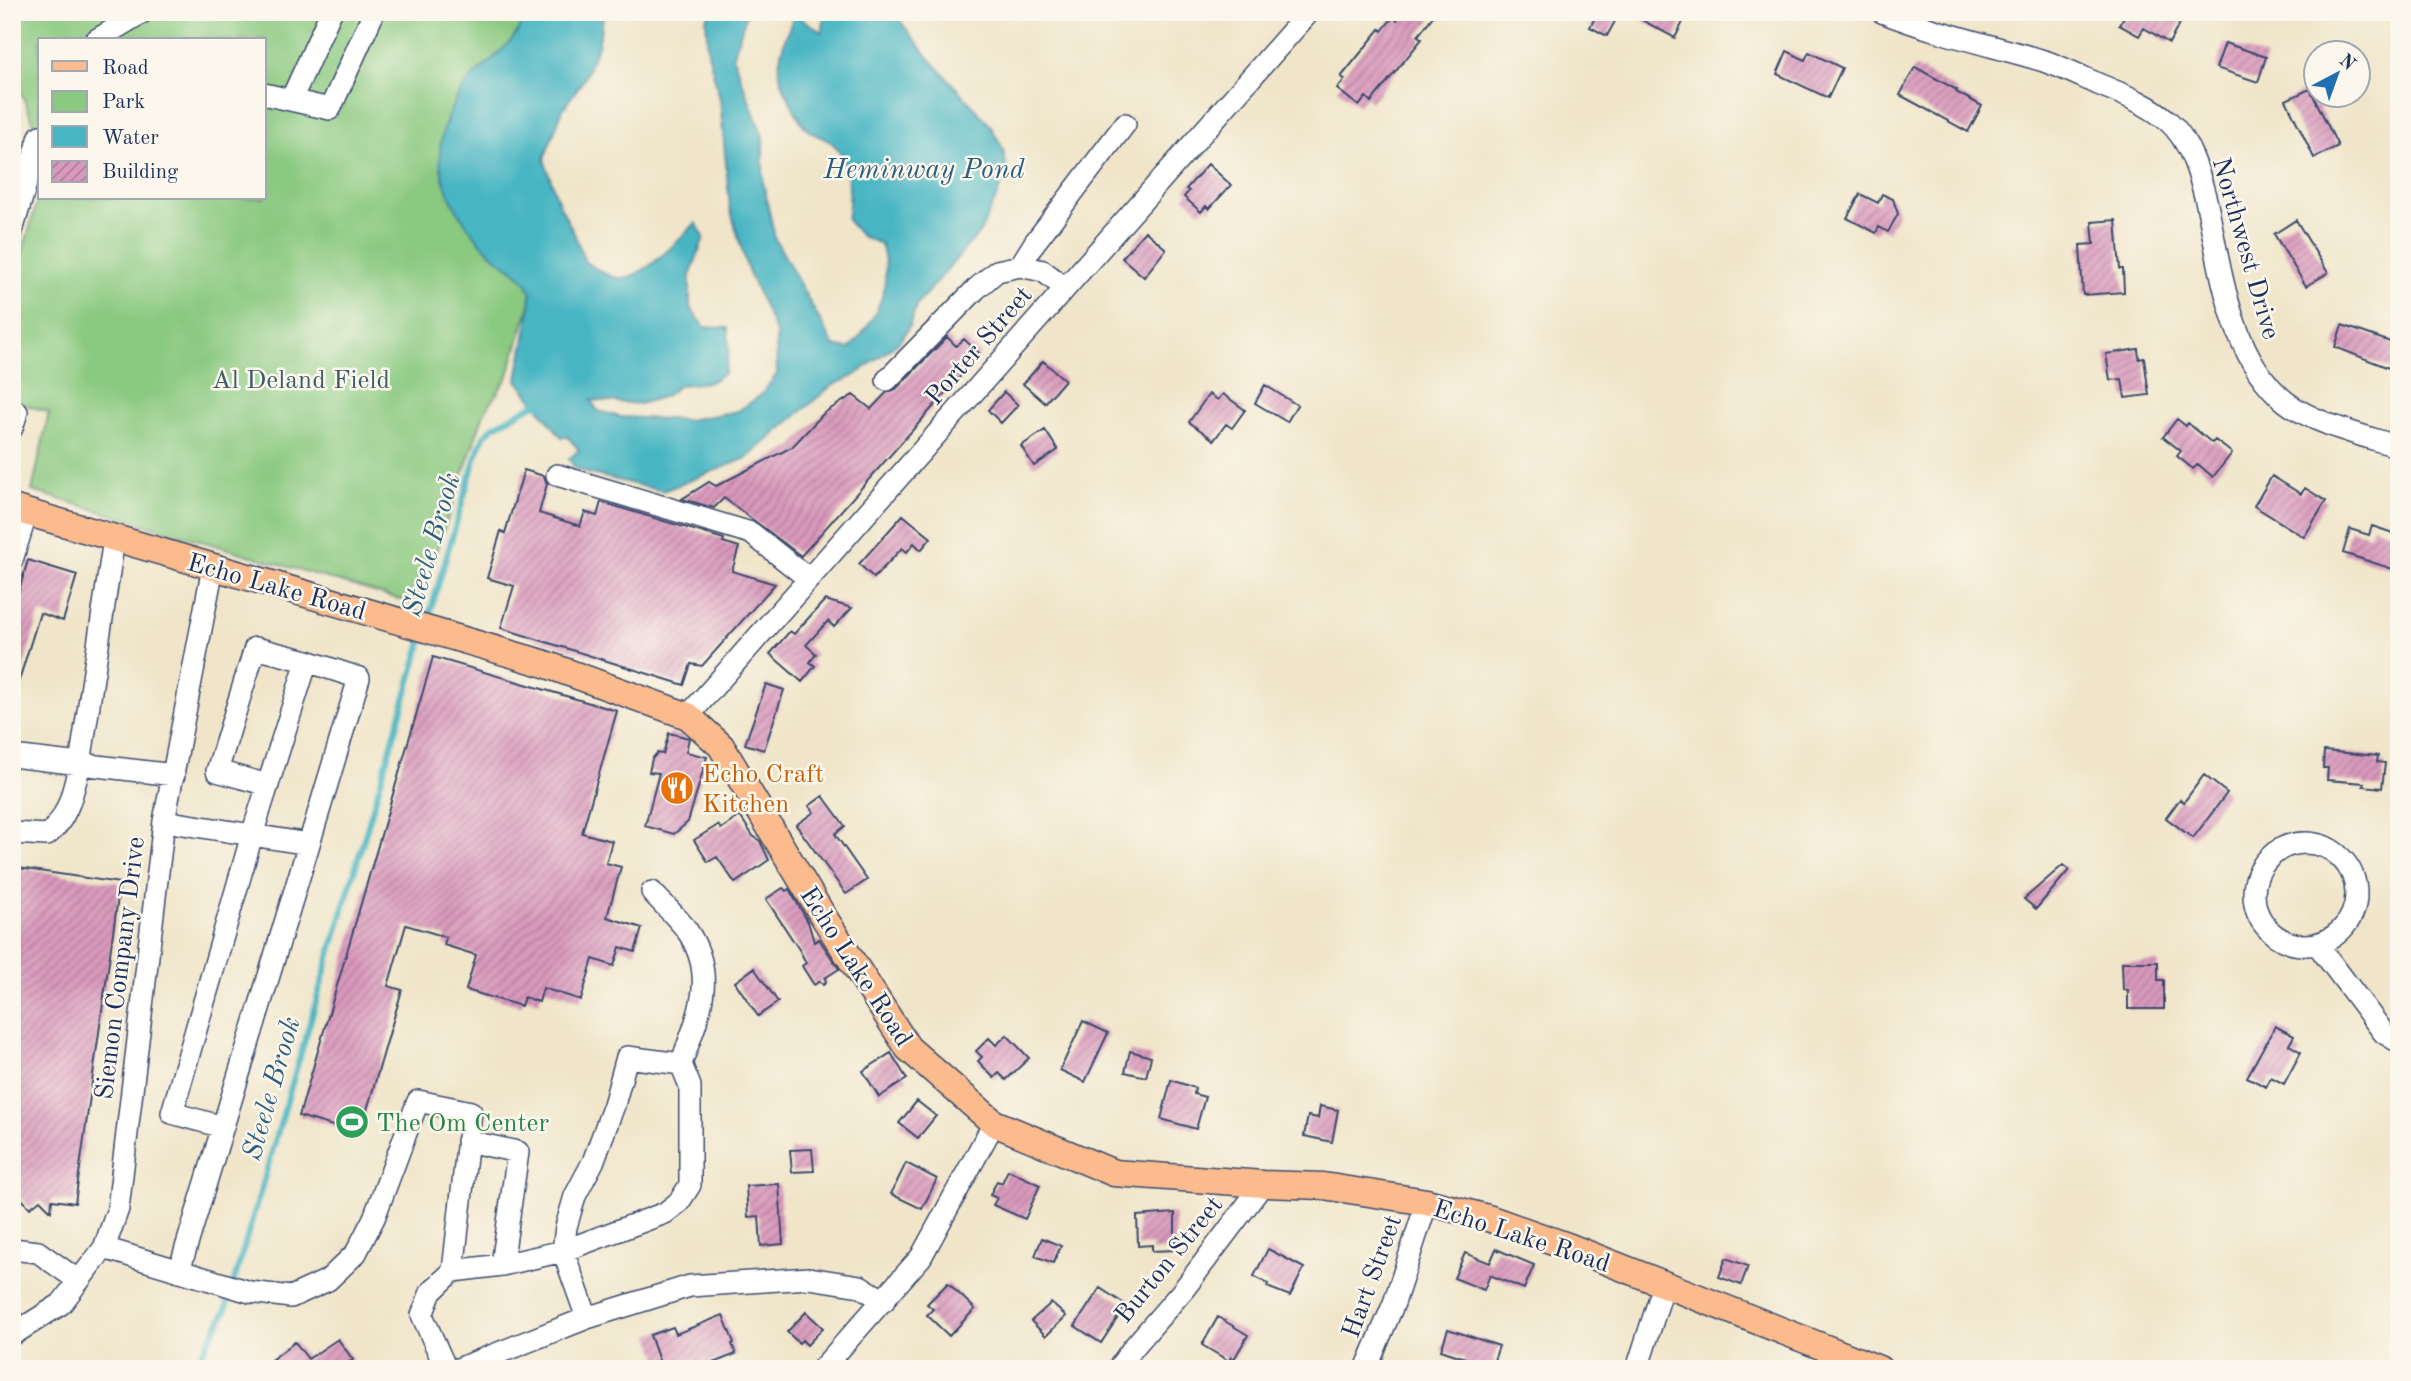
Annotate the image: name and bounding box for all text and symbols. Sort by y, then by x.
legend [38,38,266,200]
north arrow [2302,38,2372,108]
text: N [2335,51,2359,75]
text: Road [102,58,149,79]
text: Park [102,92,145,113]
text: Water [102,128,159,149]
street label: Northwest Drive [2207,155,2283,342]
water label: Heminway Pond [822,157,1025,185]
text: Building [102,162,179,183]
street label: Porter Street [921,282,1038,411]
park label: Al Deland Field [212,368,390,394]
water label: Steele Brook [399,470,467,620]
street label: Echo Lake Road [184,550,369,626]
place label: Echo Craft Kitchen [702,762,824,818]
restaurant icon: Echo Craft Kitchen [658,769,696,807]
street label: Siemon Company Drive [92,835,150,1101]
street label: Echo Lake Road [794,883,916,1052]
water label: Steele Brook [239,1014,307,1164]
sports icon: The Om Center [333,1103,371,1141]
place label: The Om Center [376,1111,550,1137]
street label: Burton Street [1111,1192,1228,1329]
street label: Echo Lake Road [1430,1196,1613,1278]
street label: Hart Street [1339,1211,1407,1342]

